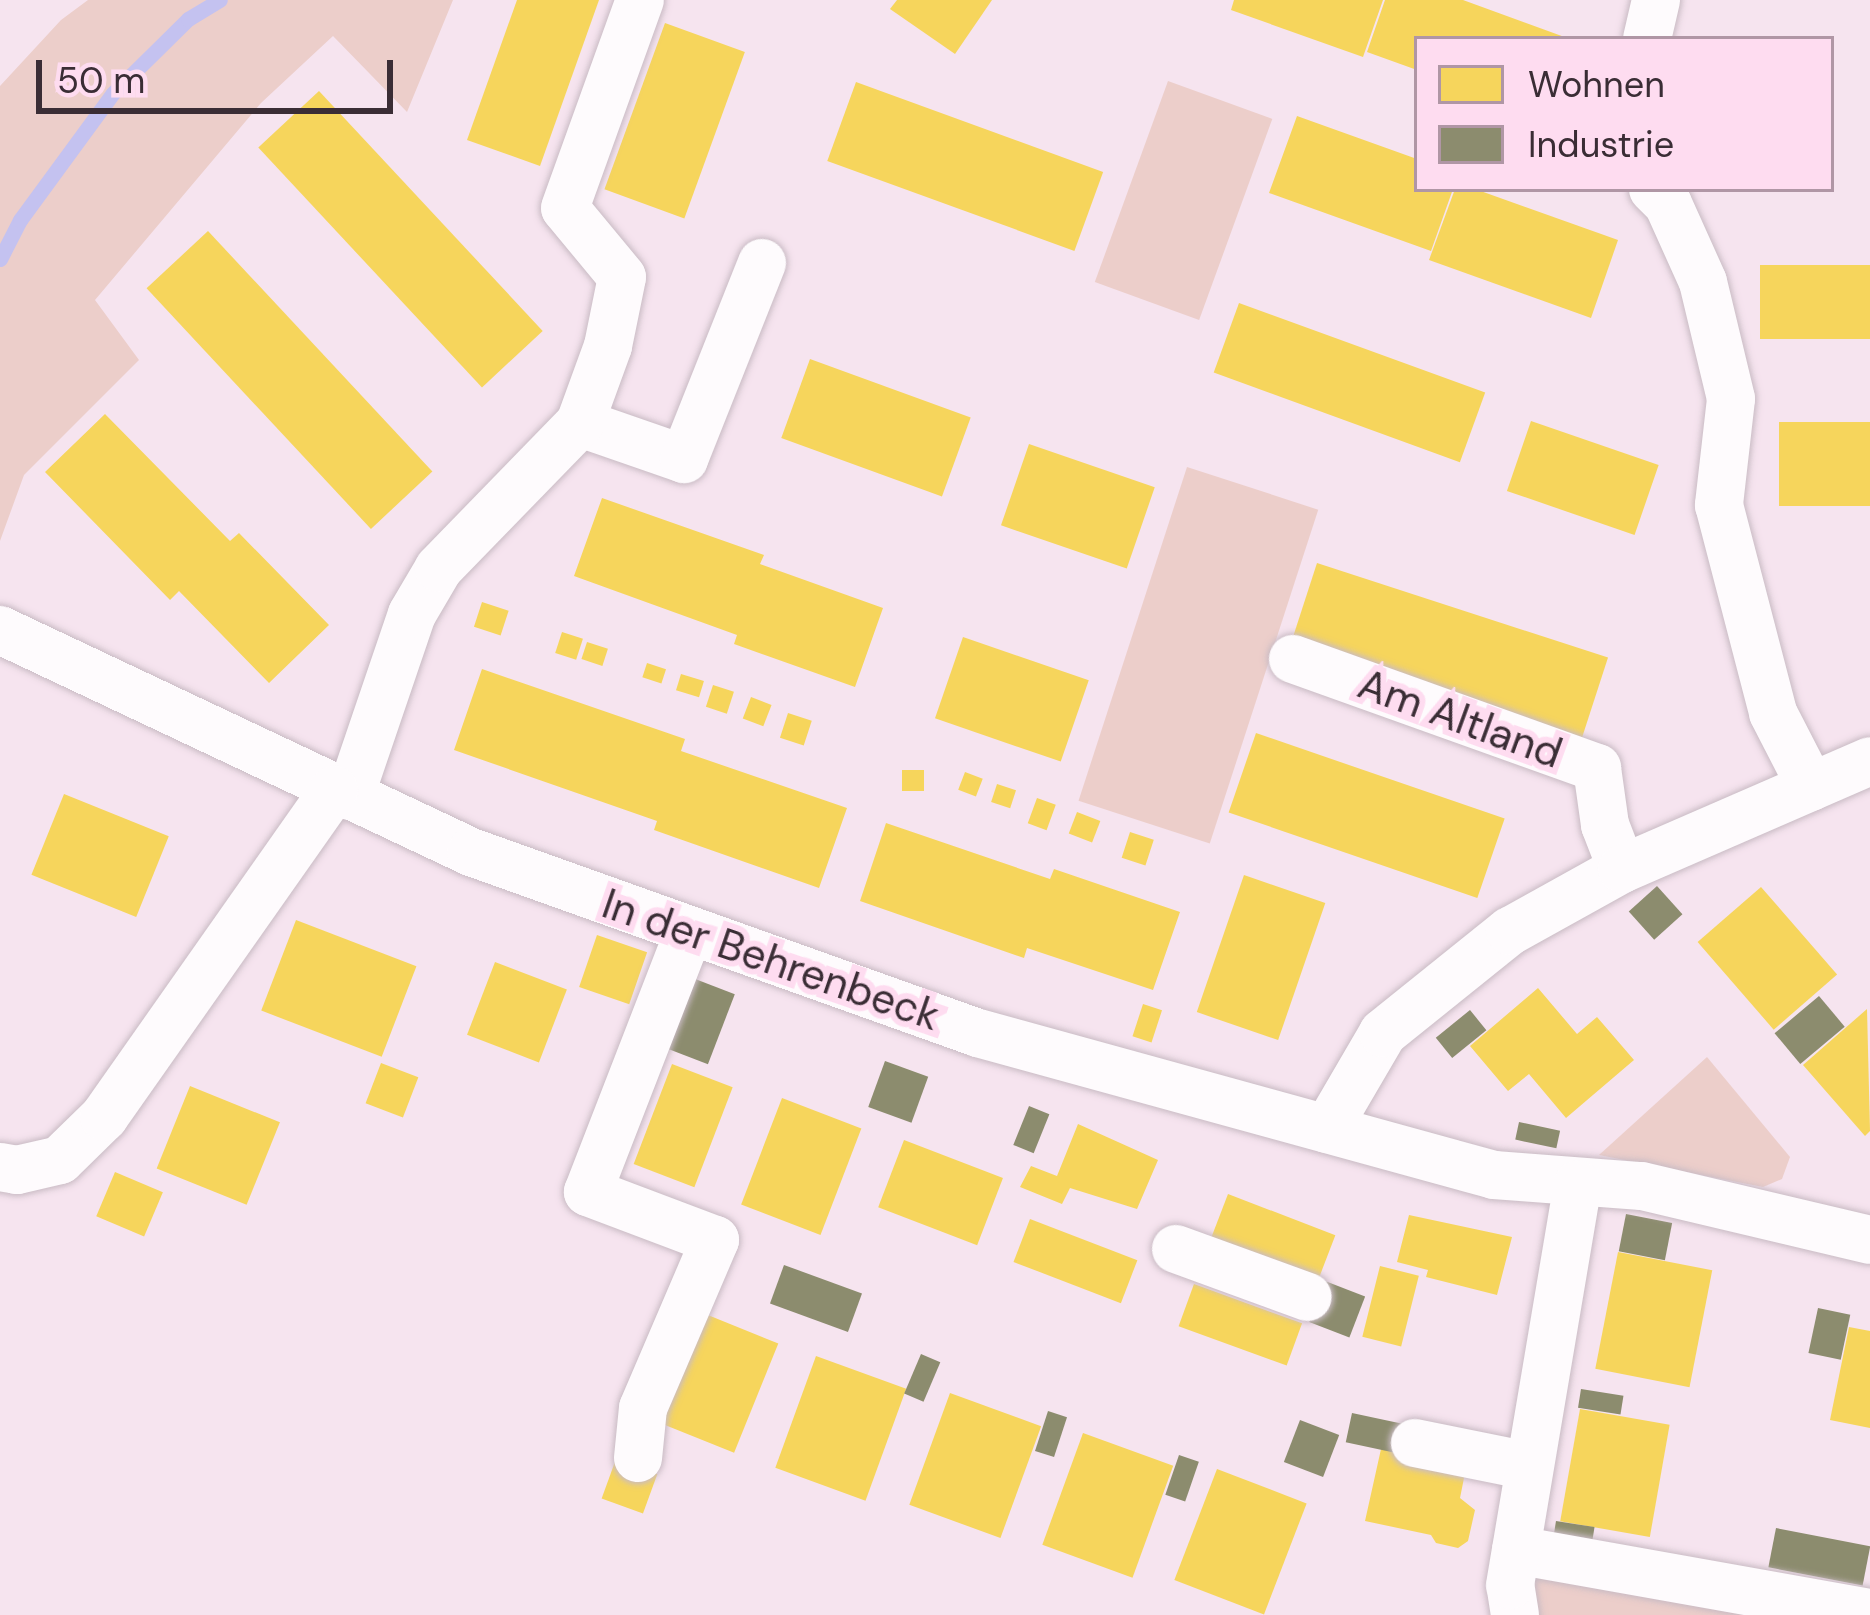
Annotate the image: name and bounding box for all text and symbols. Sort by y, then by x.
scale bar [42,36,399,110]
legend [1414,36,1834,192]
text: 50 m [57,57,145,104]
text: Wohnen [1528,61,1665,108]
text: Industrie [1528,121,1674,168]
street label: Am Altland [1351,659,1569,779]
street label: In der Behrenbeck [596,879,946,1041]

